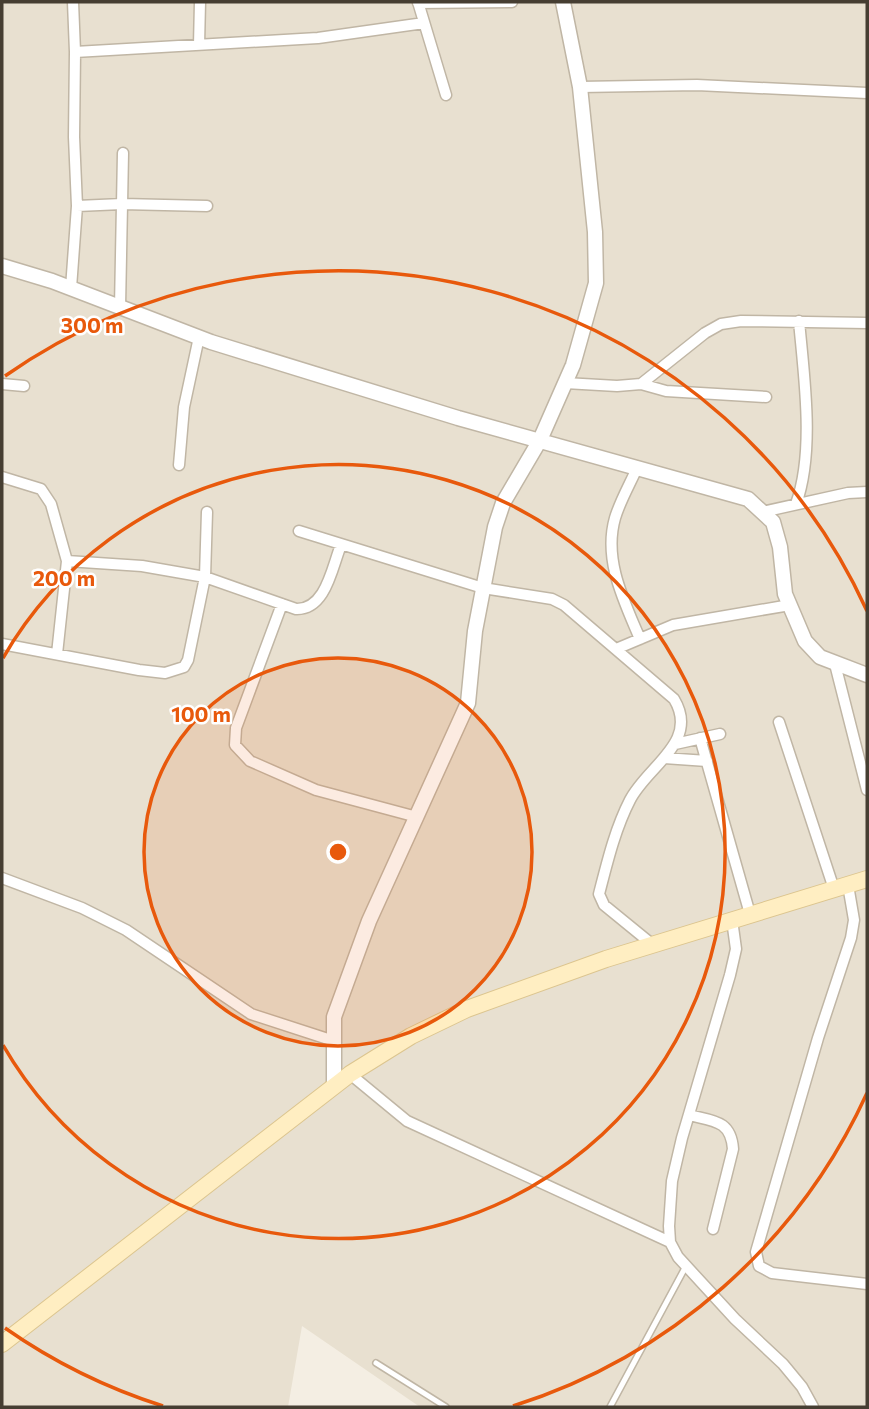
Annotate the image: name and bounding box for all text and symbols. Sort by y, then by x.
text: 300 m [61,312,123,337]
text: 200 m [33,565,95,590]
text: 100 m [171,701,231,726]
centre of rings [326,840,350,864]

